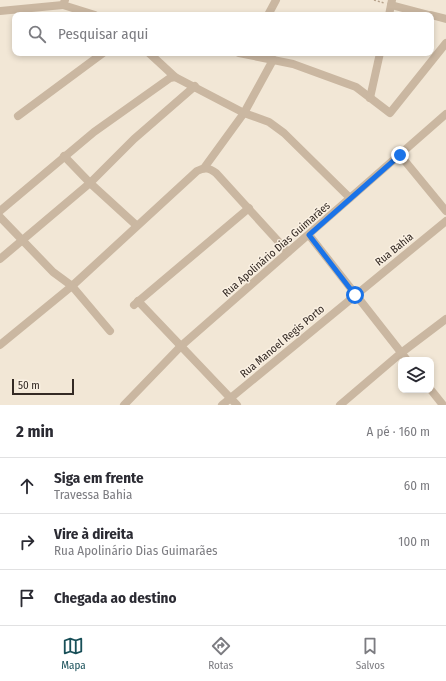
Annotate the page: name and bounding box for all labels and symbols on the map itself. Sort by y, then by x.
route end [391,146,409,164]
street label: Rua Apolinário Dias Guimarães [220,199,333,300]
street label: Rua Bahia [373,230,416,269]
route start [346,286,364,304]
street label: Rua Manoel Regis Porto [237,302,327,380]
scale bar [12,377,74,396]

